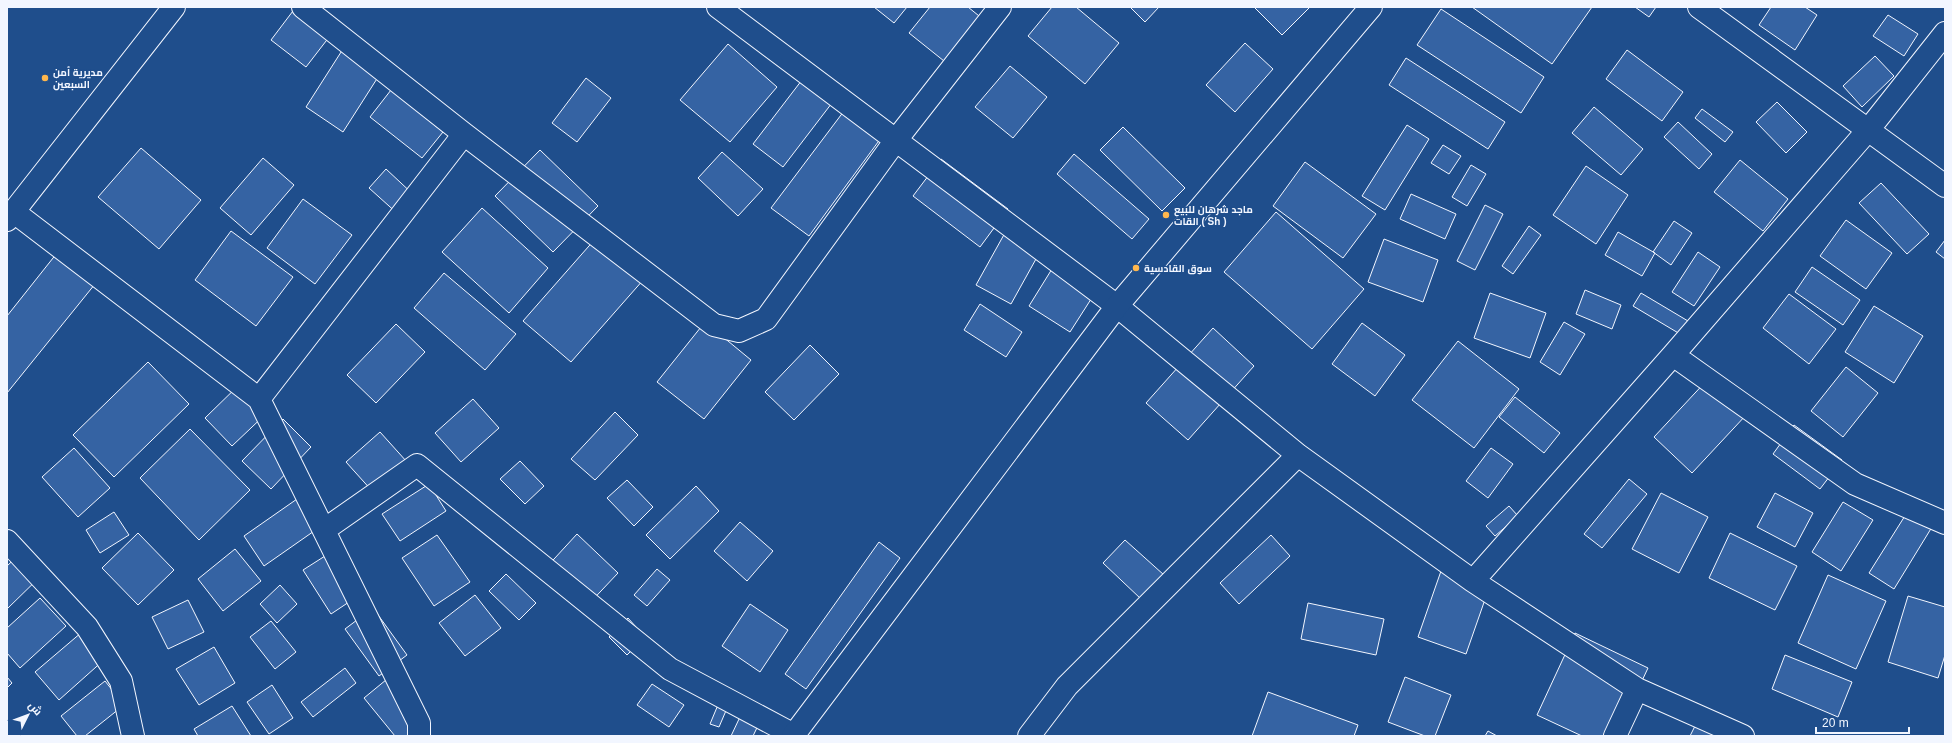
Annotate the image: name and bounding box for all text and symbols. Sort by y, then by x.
place label: مديرية أمن السبعين [53,66,103,91]
marker: مديرية أمن السبعين [40,73,50,83]
place label: ماجد شرهان للبيع القات ( Sh ) [1174,204,1253,227]
marker: ماجد شرهان للبيع القات ( Sh ) [1161,210,1171,220]
marker: سوق القادسية [1131,263,1141,273]
place label: سوق القادسية [1144,263,1212,275]
north arrow [8,695,48,735]
text: ش [26,699,45,718]
scale bar [1816,709,1909,735]
text: 20 m [1822,716,1849,730]

